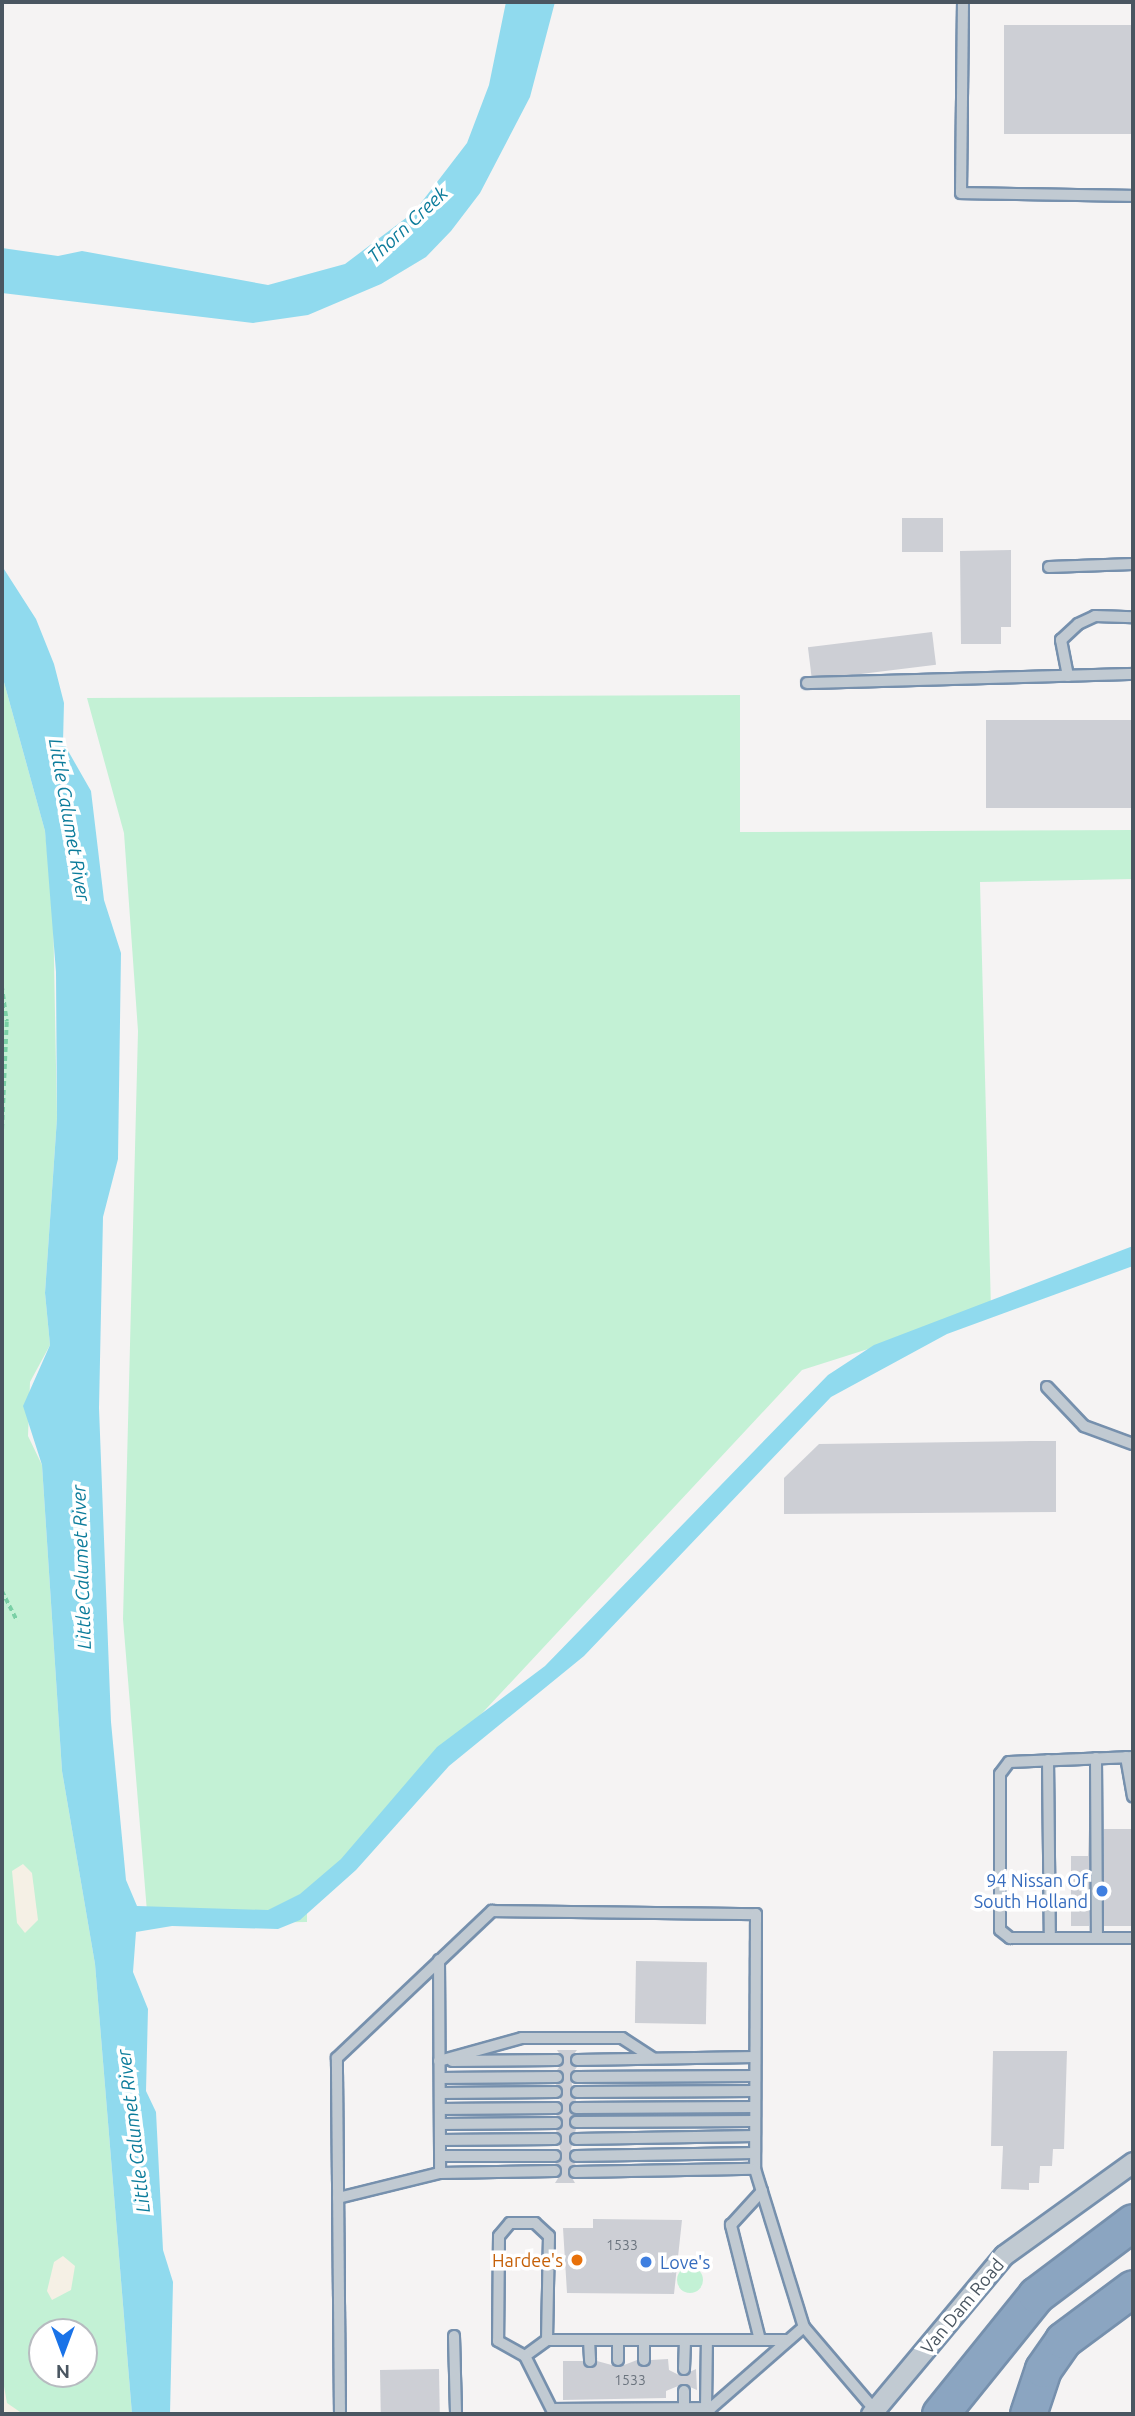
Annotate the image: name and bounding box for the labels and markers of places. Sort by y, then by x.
place label: 94 Nissan Of South Holland [974,1870,1088,1912]
marker: 94 Nissan Of South Holland [1094,1883,1110,1899]
place label: Hardee's [492,2249,563,2271]
place label: Love's [660,2251,710,2273]
marker: Hardee's [569,2252,585,2268]
marker: Love's [638,2254,654,2270]

